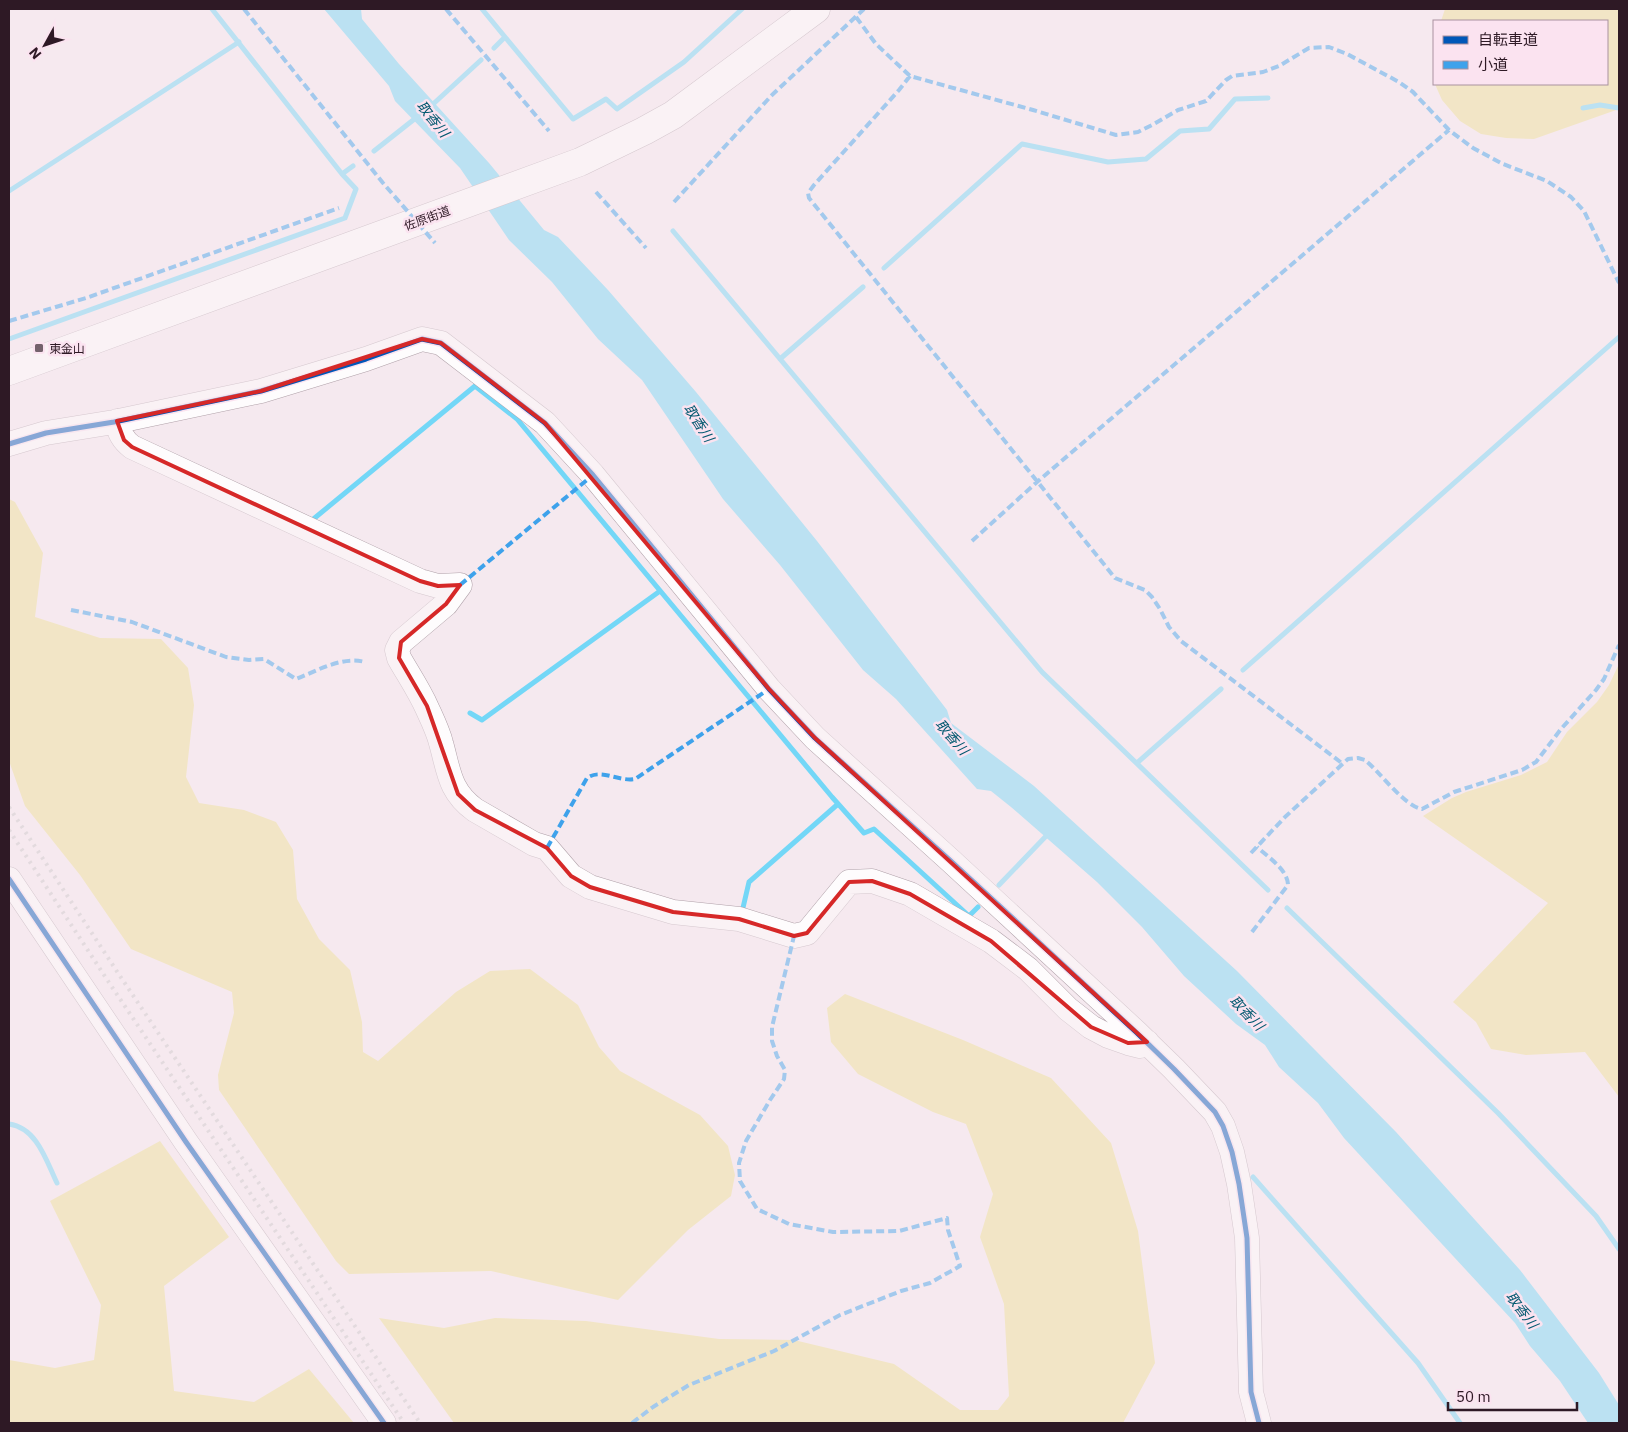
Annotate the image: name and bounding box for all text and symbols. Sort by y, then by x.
north arrow [20,20,70,70]
legend [1433,20,1608,85]
text: 自転車道 [1478,30,1538,49]
text: N [25,44,45,63]
text: 小道 [1478,55,1508,74]
water label: 取香川 [413,97,454,143]
street label: 佐原街道 [402,203,452,233]
place label: 東金山 [49,341,85,356]
marker: 東金山 [33,342,45,354]
water label: 取香川 [680,400,719,447]
water label: 取香川 [931,715,974,760]
water label: 取香川 [1226,992,1269,1036]
water label: 取香川 [1502,1288,1543,1334]
scale bar [1448,1380,1577,1412]
text: 50 m [1456,1387,1491,1406]

